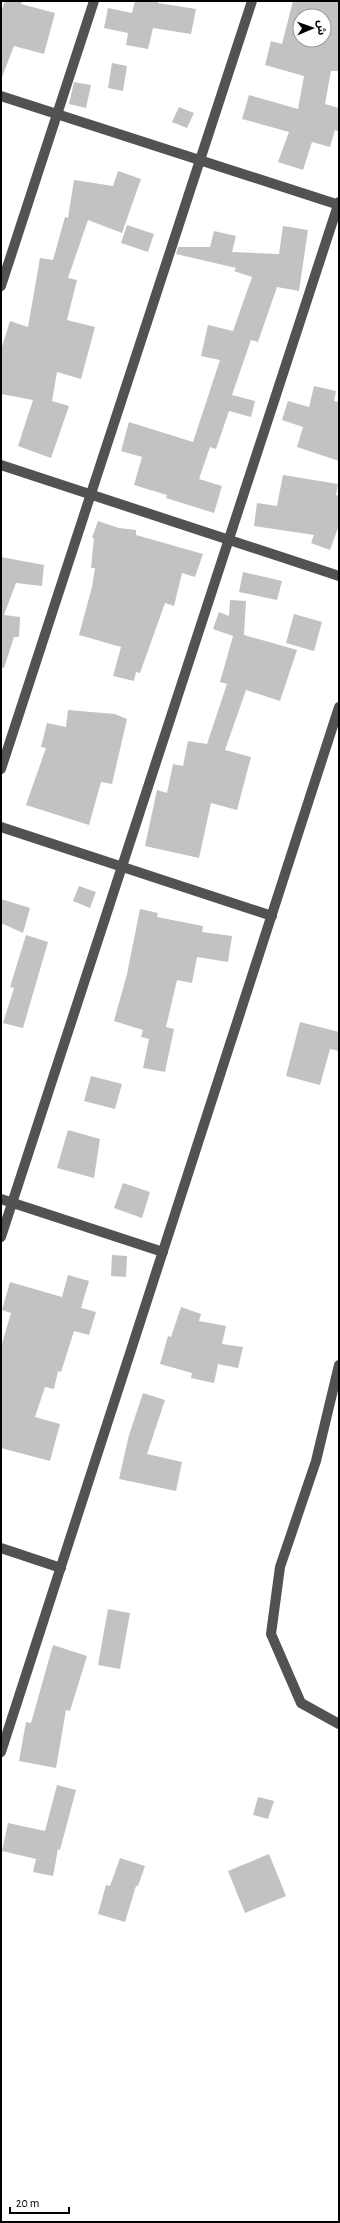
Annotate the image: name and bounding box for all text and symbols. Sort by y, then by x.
north arrow [292,8,332,48]
text: ش [315,20,327,35]
scale bar [10,2189,69,2215]
text: 20 m [16,2197,39,2209]

